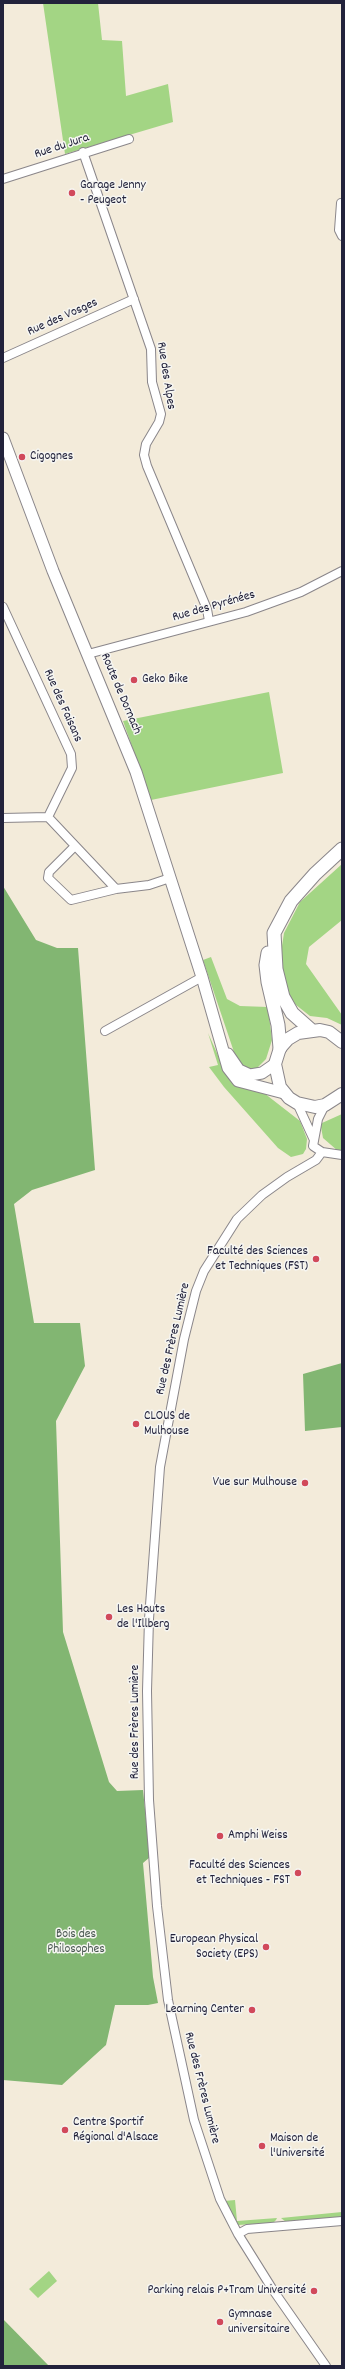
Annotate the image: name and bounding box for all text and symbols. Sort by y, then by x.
street label: Rue du Jura [33,131,91,163]
place label: Garage Jenny - Peugeot [80,178,146,209]
marker: Garage Jenny - Peugeot [67,188,77,198]
street label: Rue des Vosges [25,296,101,340]
street label: Rue des Alpes [152,341,178,411]
place label: Cigognes [30,449,73,465]
marker: Cigognes [17,452,27,462]
street label: Rue des Pyrénées [171,588,257,626]
street label: Route de Dornach [96,651,144,737]
street label: Rue des Faisans [39,667,85,745]
place label: Geko Bike [142,672,188,688]
marker: Geko Bike [129,675,139,685]
place label: Faculté des Sciences et Techniques (FST) [207,1244,308,1275]
marker: Faculté des Sciences et Techniques (FST) [311,1254,321,1264]
street label: Rue des Frères Lumière [154,1281,194,1397]
place label: CLOUS de Mulhouse [144,1409,190,1440]
marker: CLOUS de Mulhouse [131,1419,141,1429]
place label: Vue sur Mulhouse [213,1475,297,1491]
marker: Vue sur Mulhouse [300,1478,310,1488]
place label: Les Hauts de l'Illberg [117,1602,170,1633]
marker: Les Hauts de l'Illberg [104,1612,114,1622]
street label: Rue des Frères Lumière [128,1665,144,1779]
place label: Amphi Weiss [228,1828,288,1844]
marker: Amphi Weiss [215,1831,225,1841]
place label: Faculté des Sciences et Techniques - FST [189,1858,290,1889]
marker: Faculté des Sciences et Techniques - FST [293,1868,303,1878]
park label: Bois des Philosophes [47,1927,105,1958]
place label: European Physical Society (EPS) [170,1932,258,1963]
marker: European Physical Society (EPS) [261,1942,271,1952]
place label: Learning Center [165,2002,244,2018]
marker: Learning Center [247,2005,257,2015]
street label: Rue des Frères Lumière [180,2031,222,2145]
place label: Centre Sportif Régional d'Alsace [73,2115,158,2146]
marker: Centre Sportif Régional d'Alsace [60,2125,70,2135]
place label: Maison de l'Université [270,2131,325,2162]
marker: Maison de l'Université [257,2141,267,2151]
place label: Parking relais P+Tram Université [148,2283,306,2299]
marker: Parking relais P+Tram Université [309,2286,319,2296]
place label: Gymnase universitaire [228,2307,290,2338]
marker: Gymnase universitaire [215,2317,225,2327]

